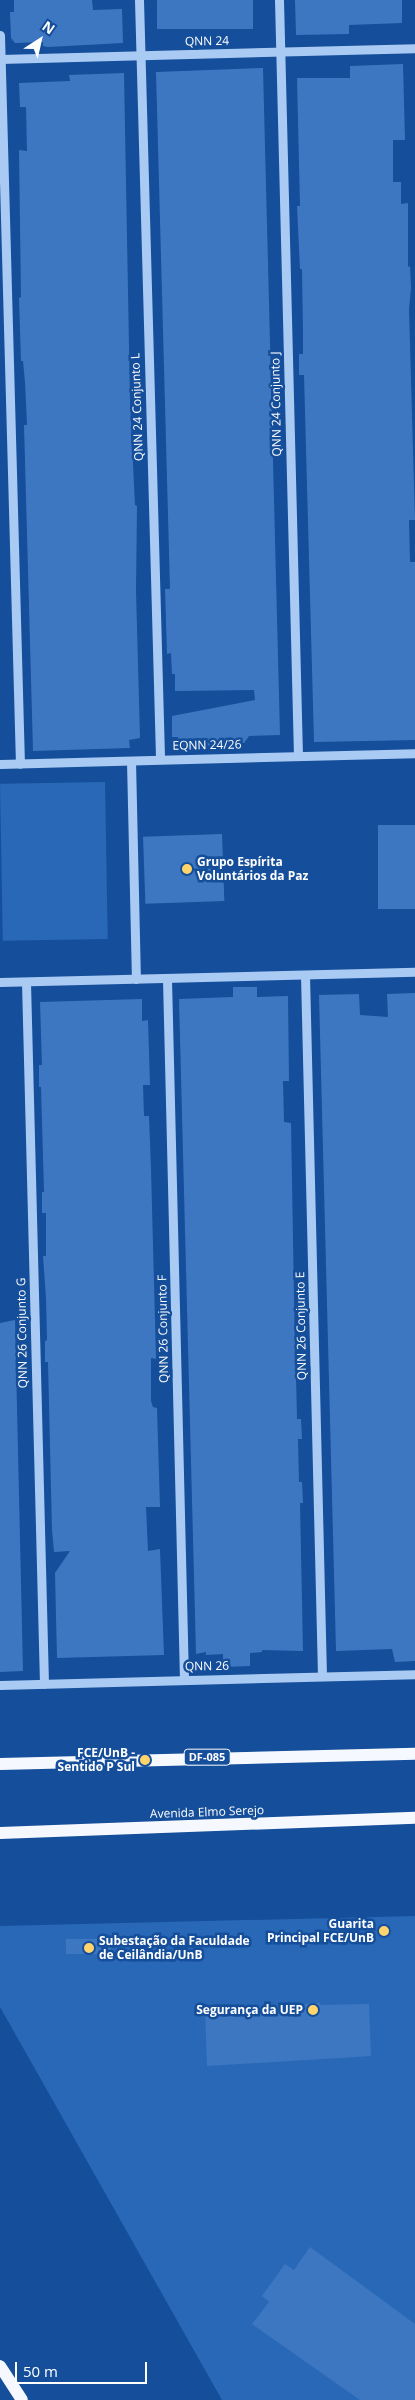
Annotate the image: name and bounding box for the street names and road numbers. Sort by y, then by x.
street label: QNN 24 [185,33,229,49]
street label: QNN 24 Conjunto J [268,351,284,457]
street label: QNN 24 Conjunto L [128,353,146,461]
street label: EQNN 24/26 [172,737,242,753]
street label: QNN 26 Conjunto E [293,1272,309,1380]
street label: QNN 26 Conjunto F [155,1275,171,1383]
street label: QNN 26 Conjunto G [14,1278,30,1388]
street label: QNN 26 [185,1658,229,1674]
road number: DF-085 [183,1748,231,1765]
street label: Avenida Elmo Serejo [150,1803,264,1821]

